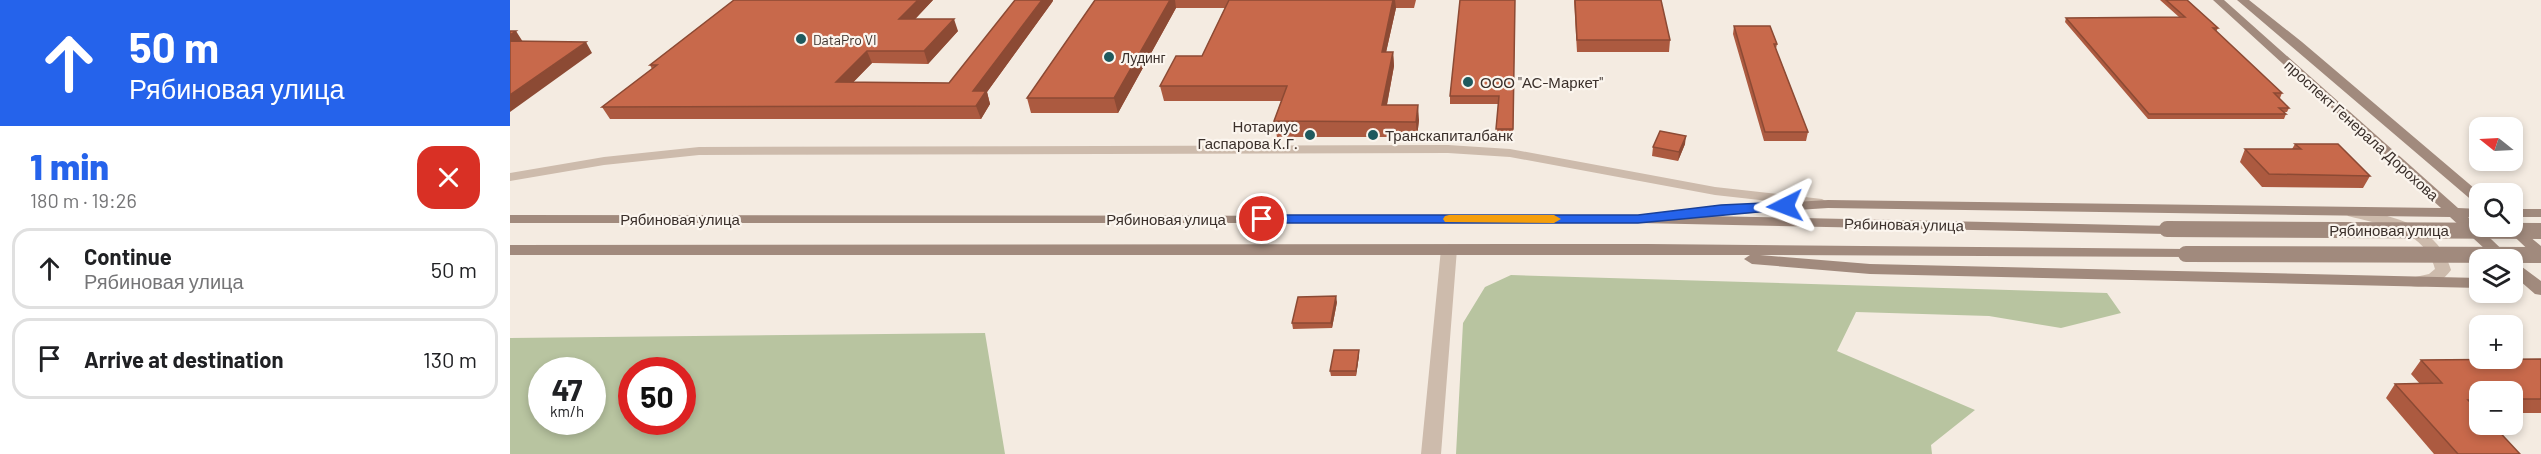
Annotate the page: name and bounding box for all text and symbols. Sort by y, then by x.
text: 50 m [129,21,219,71]
icon: ahead [30,24,108,102]
place label: DataPro VI [813,31,877,48]
marker: DataPro VI [794,32,808,46]
place label: Лудинг [1121,49,1166,66]
marker: Лудинг [1102,50,1116,64]
street label: проспект Генерала Дорохова [2281,56,2443,204]
text: Рябиновая улица [129,72,345,104]
place label: ООО "АС-Маркет" [1480,73,1603,91]
marker: ООО "АС-Маркет" [1461,75,1475,89]
place label: Нотариус Гаспарова К.Г. [1197,117,1298,152]
north arrow [2469,117,2523,171]
map controls [2469,117,2523,435]
place label: Транскапиталбанк [1385,126,1513,144]
marker: Нотариус Гаспарова К.Г. [1303,128,1317,142]
marker: Транскапиталбанк [1366,128,1380,142]
text: 1 min [30,144,109,187]
button: close [417,146,480,209]
position arrow [1753,174,1817,238]
button: search [2469,183,2523,237]
text: 180 m · 19:26 [30,188,137,212]
pin [1236,193,1287,244]
icon: arrive [1245,202,1278,235]
street label: Рябиновая улица [620,210,741,228]
street label: Рябиновая улица [1106,210,1227,228]
street label: Рябиновая улица [1844,214,1965,234]
street label: Рябиновая улица [2329,221,2450,239]
text: Continue [84,243,172,269]
button: layers [2469,249,2523,303]
icon: ahead [33,252,66,285]
text: 50 m [431,256,477,282]
text: Рябиновая улица [84,269,244,293]
button: + [2469,315,2523,369]
icon: arrive [33,342,66,375]
text: Arrive at destination [84,346,283,372]
text: 130 m [423,346,477,372]
speed limit sign: 50 [618,357,696,435]
text: 47 [552,371,582,407]
button: − [2469,381,2523,435]
text: km/h [550,402,584,420]

